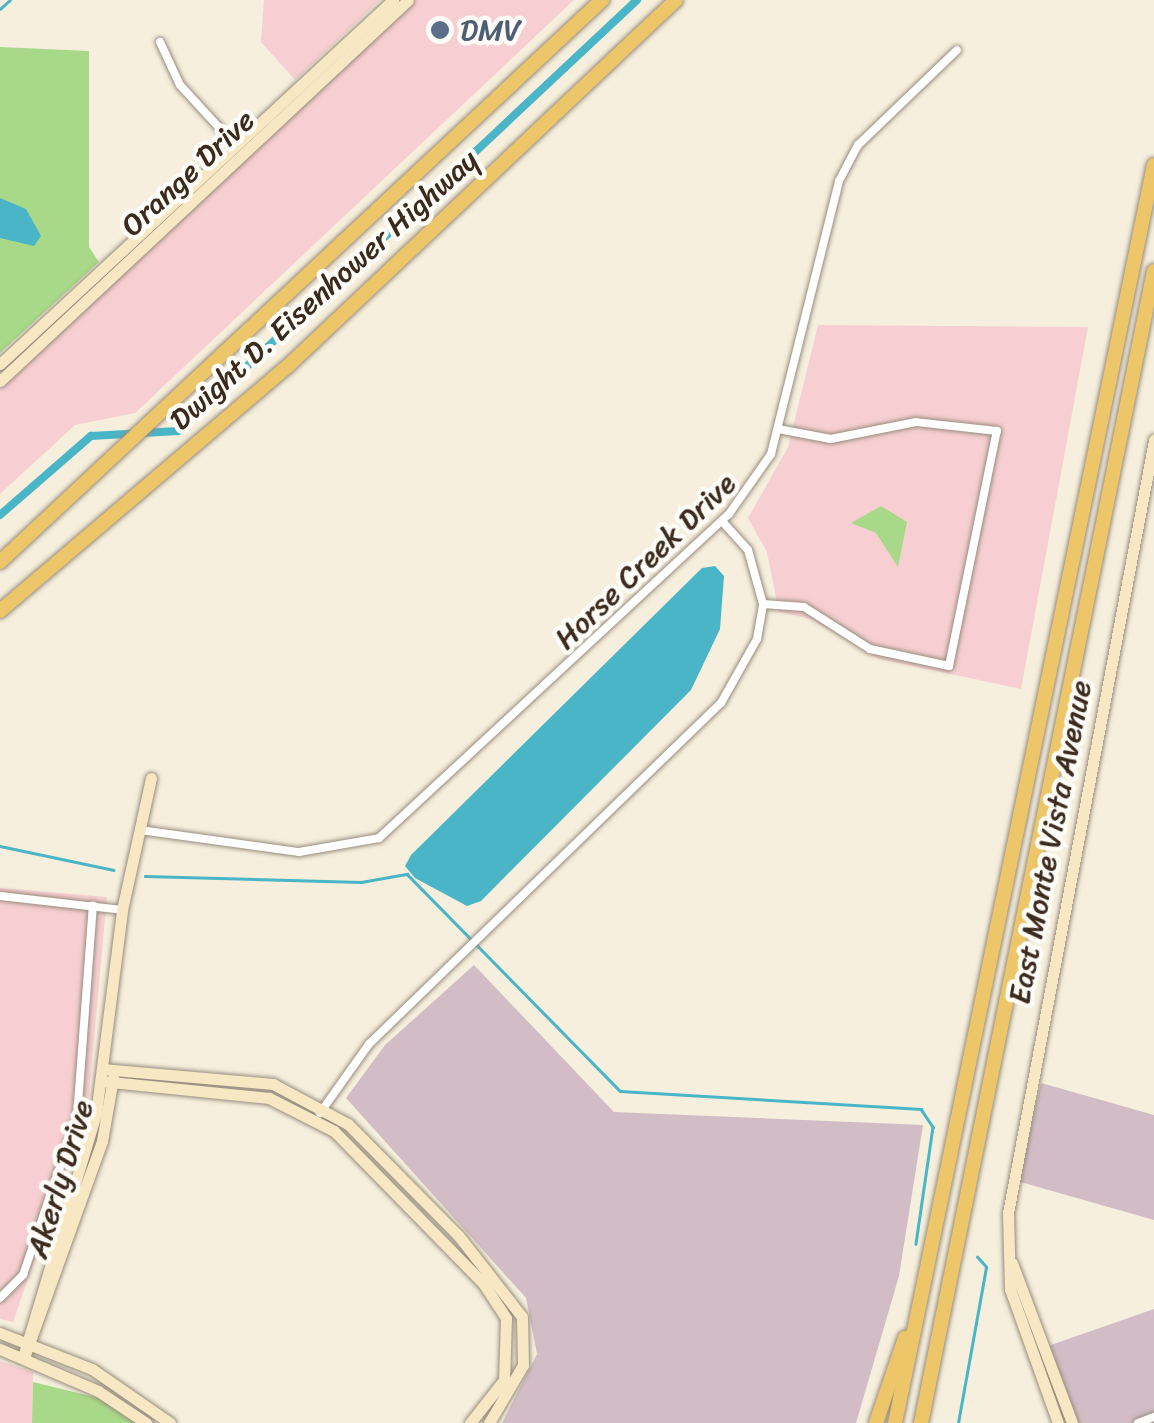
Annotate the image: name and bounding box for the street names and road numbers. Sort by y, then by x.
street label: Orange Drive [114,102,262,244]
street label: Dwight D. Eisenhower Highway [162,142,486,438]
street label: Horse Creek Drive [546,465,744,657]
street label: East Monte Vista Avenue [1001,676,1099,1008]
street label: Akerly Drive [19,1096,101,1262]

